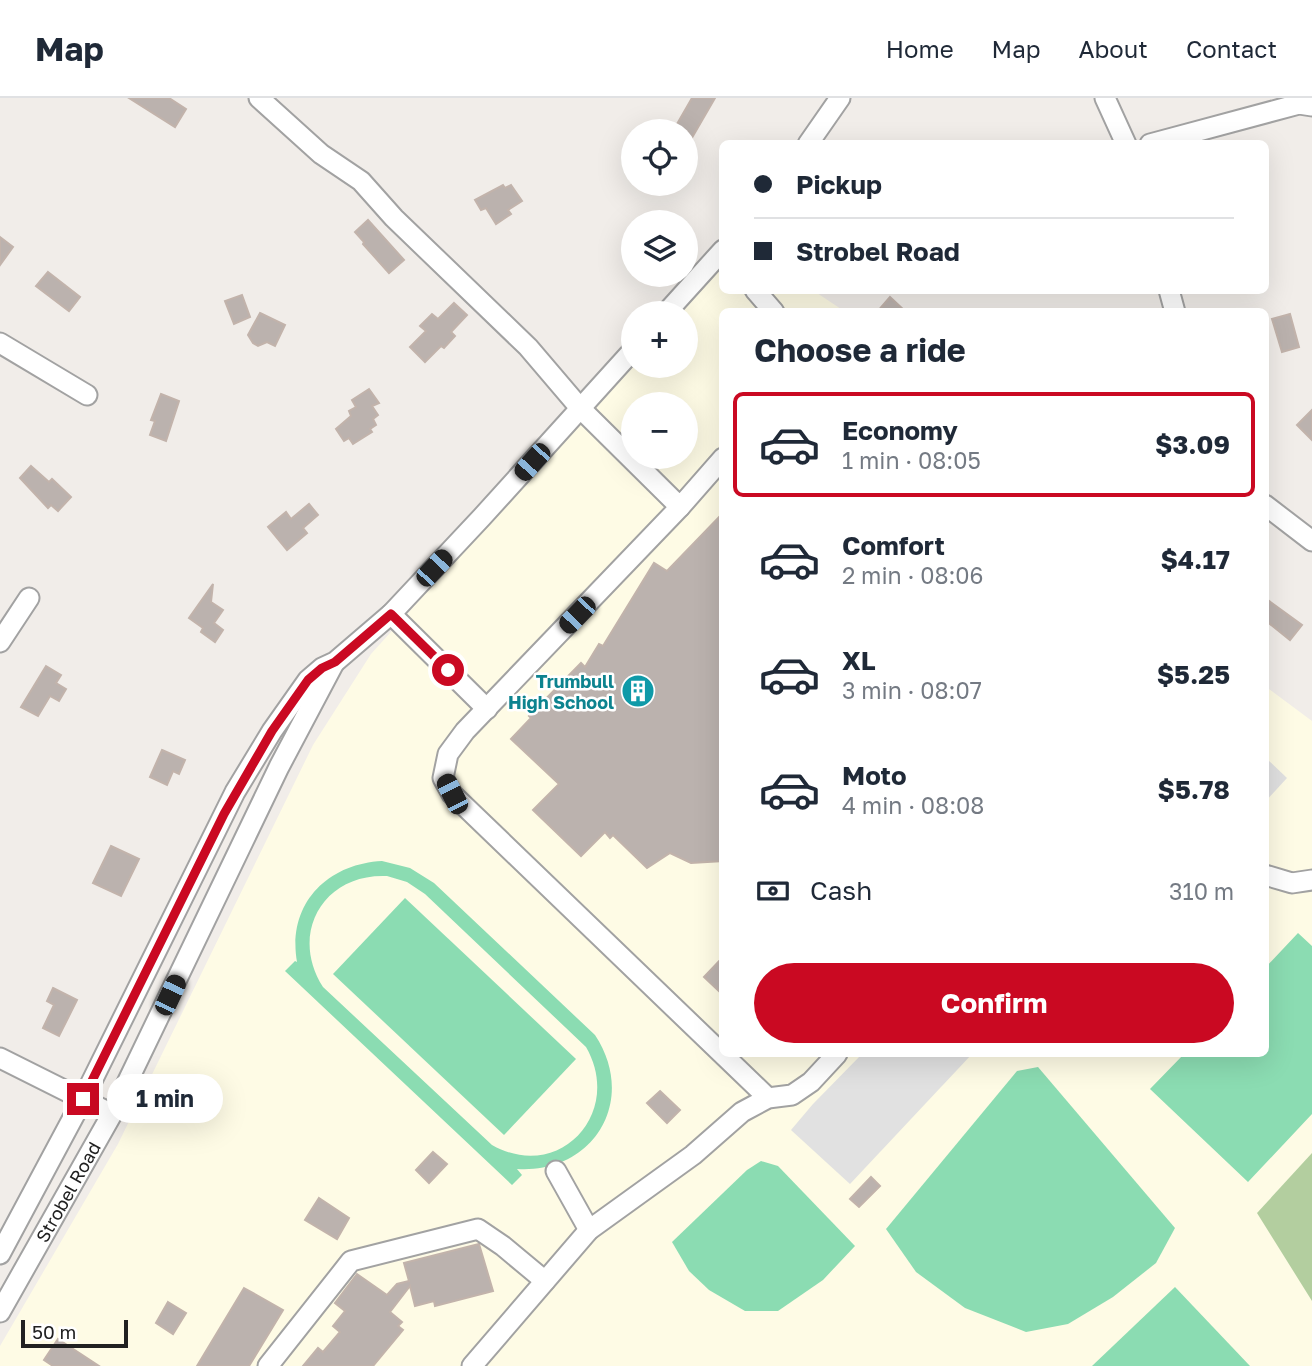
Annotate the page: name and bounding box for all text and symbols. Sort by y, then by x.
text: Map [35,29,104,68]
text: Home [886,34,954,63]
text: Map [992,34,1041,63]
text: About [1079,34,1148,63]
text: Contact [1186,34,1277,63]
map controls [621,119,698,469]
button: locate [621,119,698,196]
text: Pickup [796,169,882,200]
button: layers [621,210,698,287]
text: Strobel Road [796,236,960,267]
button: + [621,301,698,378]
text: Choose a ride [754,331,966,369]
button: − [621,392,698,469]
icon: car [758,413,821,476]
text: Economy [842,415,958,446]
text: $3.09 [1155,429,1230,460]
car [511,439,554,485]
text: 1 min · 08:05 [842,446,981,474]
icon: car [758,528,821,591]
text: Comfort [842,530,945,561]
text: $4.17 [1160,544,1230,575]
car [412,545,457,591]
text: 2 min · 08:06 [842,561,984,589]
car [555,593,600,637]
icon: car [758,643,821,706]
text: XL [842,645,876,676]
route start [432,654,464,686]
text: $5.25 [1157,659,1230,690]
place label: Trumbull High School [508,670,614,713]
building icon: Trumbull High School [619,672,657,710]
text: 3 min · 08:07 [842,676,982,704]
icon: car [758,758,821,821]
text: Moto [842,760,907,791]
car [434,771,471,817]
text: $5.78 [1158,774,1230,805]
text: 4 min · 08:08 [842,791,984,819]
icon: cash [754,872,792,910]
text: Cash [810,875,872,906]
text: 310 m [1169,877,1234,905]
button: Confirm [754,963,1234,1043]
car [152,972,189,1018]
callout: 1 min [108,1074,223,1124]
route end [67,1083,99,1115]
text: 1 min [136,1084,194,1112]
street label: Strobel Road [31,1138,105,1246]
scale bar [21,1317,128,1349]
text: 50 m [32,1320,76,1343]

